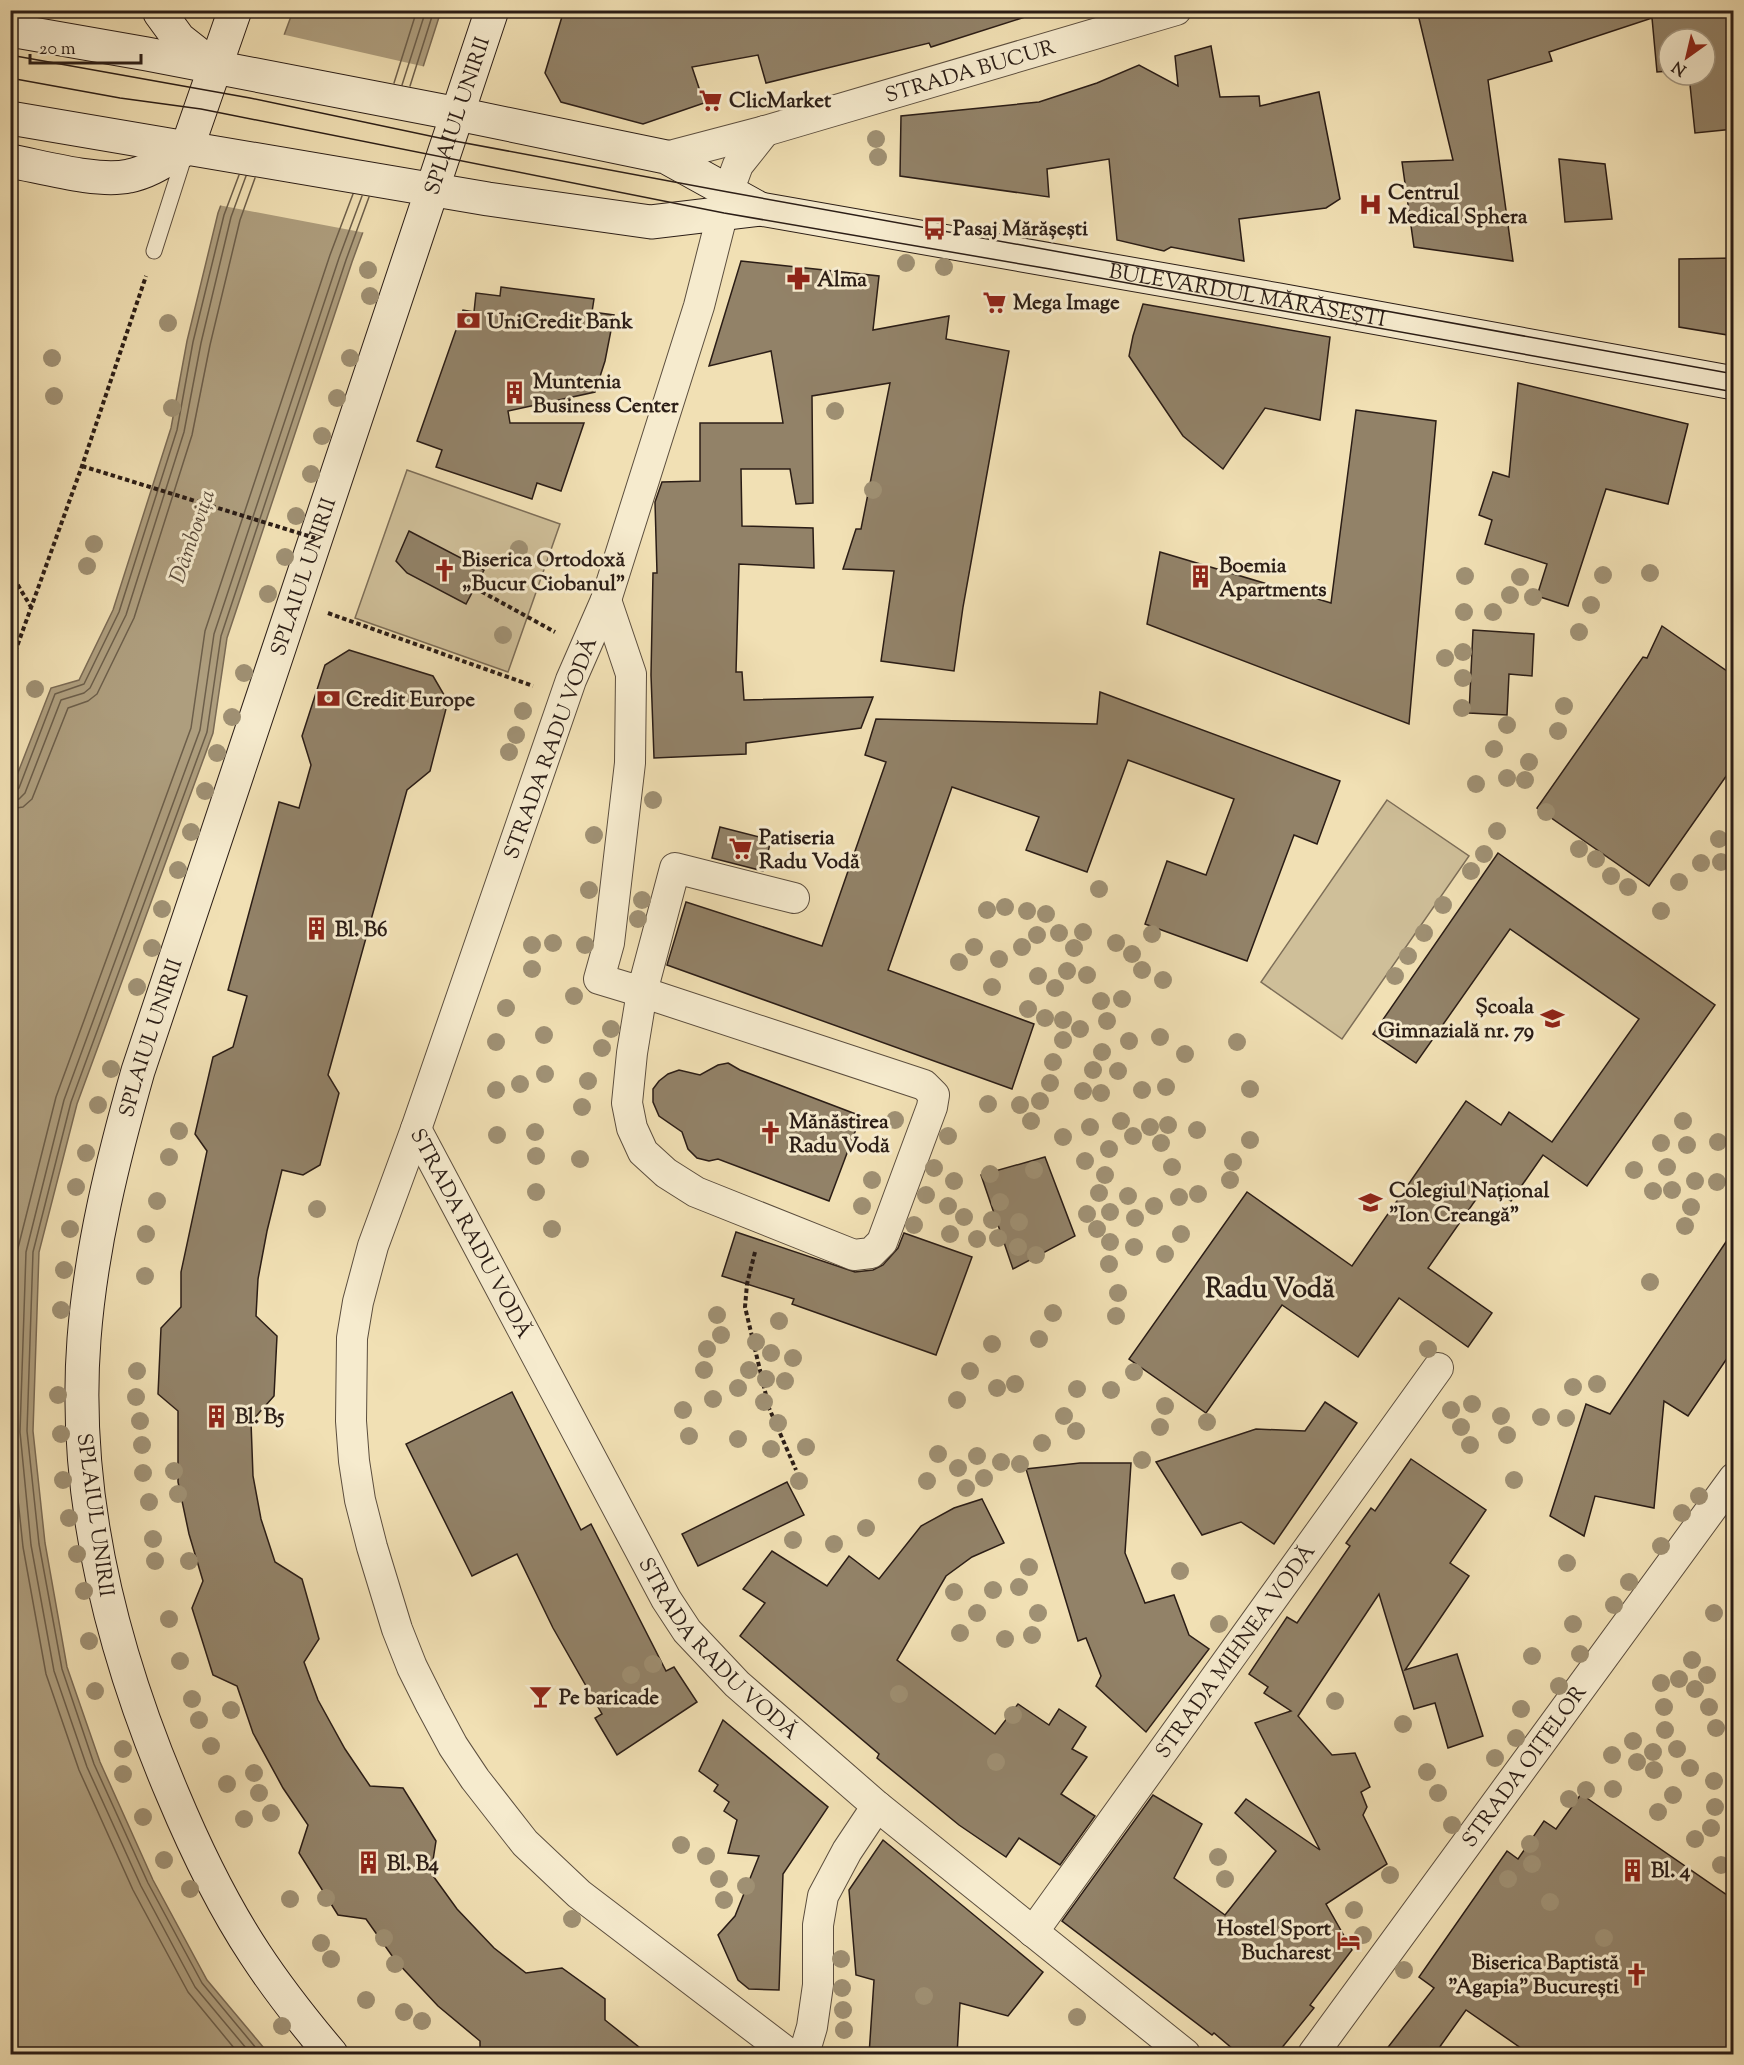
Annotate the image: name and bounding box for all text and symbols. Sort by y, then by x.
scale bar [30,27,141,65]
north arrow [1657,27,1717,87]
street label: SPLAIUL UNIRII [418,33,499,199]
street label: STRADA BUCUR [882,33,1059,112]
text: 20 m [39,37,76,63]
text: N [1668,54,1692,80]
supermarket icon: ClicMarket [698,87,724,113]
place label: ClicMarket [729,87,832,117]
place label: Centrul Medical Sphera [1388,179,1528,233]
hospital icon: Centrul Medical Sphera [1357,191,1383,217]
bus stop icon: Pasaj Mărășești [922,215,948,241]
place label: Pasaj Mărășești [953,215,1088,245]
street label: BULEVARDUL MĂRĂȘEȘTI [1106,257,1388,336]
pharmacy icon: Alma [786,266,812,292]
place label: Alma [817,266,867,296]
supermarket icon: Mega Image [982,289,1008,315]
place label: Mega Image [1013,289,1120,319]
bank icon: UniCredit Bank [456,308,482,334]
place label: UniCredit Bank [487,308,633,338]
place label: Muntenia Business Center [533,368,679,422]
building icon: Muntenia Business Center [502,380,528,406]
water label: Dâmbovița [163,486,225,588]
street label: SPLAIUL UNIRII [265,494,345,660]
place label: Biserica Ortodoxă „Bucur Ciobanul” [462,546,626,600]
place label: Boemia Apartments [1219,552,1327,606]
church icon: Biserica Ortodoxă „Bucur Ciobanul” [431,558,457,584]
building icon: Boemia Apartments [1188,564,1214,590]
street label: STRADA RADU VODĂ [498,634,606,864]
bank icon: Credit Europe [315,686,341,712]
place label: Credit Europe [346,686,475,716]
place label: Patiseria Radu Vodă [759,824,860,878]
supermarket icon: Patiseria Radu Vodă [728,836,754,862]
building icon: Bl. B6 [304,916,330,942]
place label: Bl. B6 [335,916,387,946]
street label: SPLAIUL UNIRII [113,955,191,1121]
place label: Școala Gimnazială nr. 79 [1378,993,1534,1047]
school or university icon: Școala Gimnazială nr. 79 [1539,1005,1565,1031]
place label: Mănăstirea Radu Vodă [789,1108,890,1162]
church icon: Mănăstirea Radu Vodă [758,1120,784,1146]
street label: STRADA RADU VODĂ [401,1124,538,1344]
place label: Colegiul Național "Ion Creangă" [1389,1177,1549,1231]
school or university icon: Colegiul Național "Ion Creangă" [1358,1189,1384,1215]
district label: Radu Vodă [1205,1271,1335,1310]
building icon: Bl. B5 [204,1403,230,1429]
place label: Bl. B5 [235,1403,285,1433]
street label: SPLAIUL UNIRII [68,1432,120,1599]
street label: STRADA MIHNEA VODĂ [1149,1539,1324,1765]
street label: STRADA RADU VODĂ [630,1553,804,1748]
street label: STRADA OIȚELOR [1456,1680,1595,1854]
bar icon: Pe baricade [528,1684,554,1710]
place label: Pe baricade [559,1684,659,1714]
building icon: Bl. B4 [356,1850,382,1876]
place label: Bl. B4 [387,1850,439,1880]
building icon: Bl. 4 [1620,1857,1646,1883]
place label: Bl. 4 [1651,1857,1691,1887]
place label: Hostel Sport Bucharest [1217,1915,1332,1969]
hotel icon: Hostel Sport Bucharest [1336,1927,1362,1953]
place label: Biserica Baptistă "Agapia" București [1448,1949,1619,2003]
church icon: Biserica Baptistă "Agapia" București [1624,1961,1650,1987]

